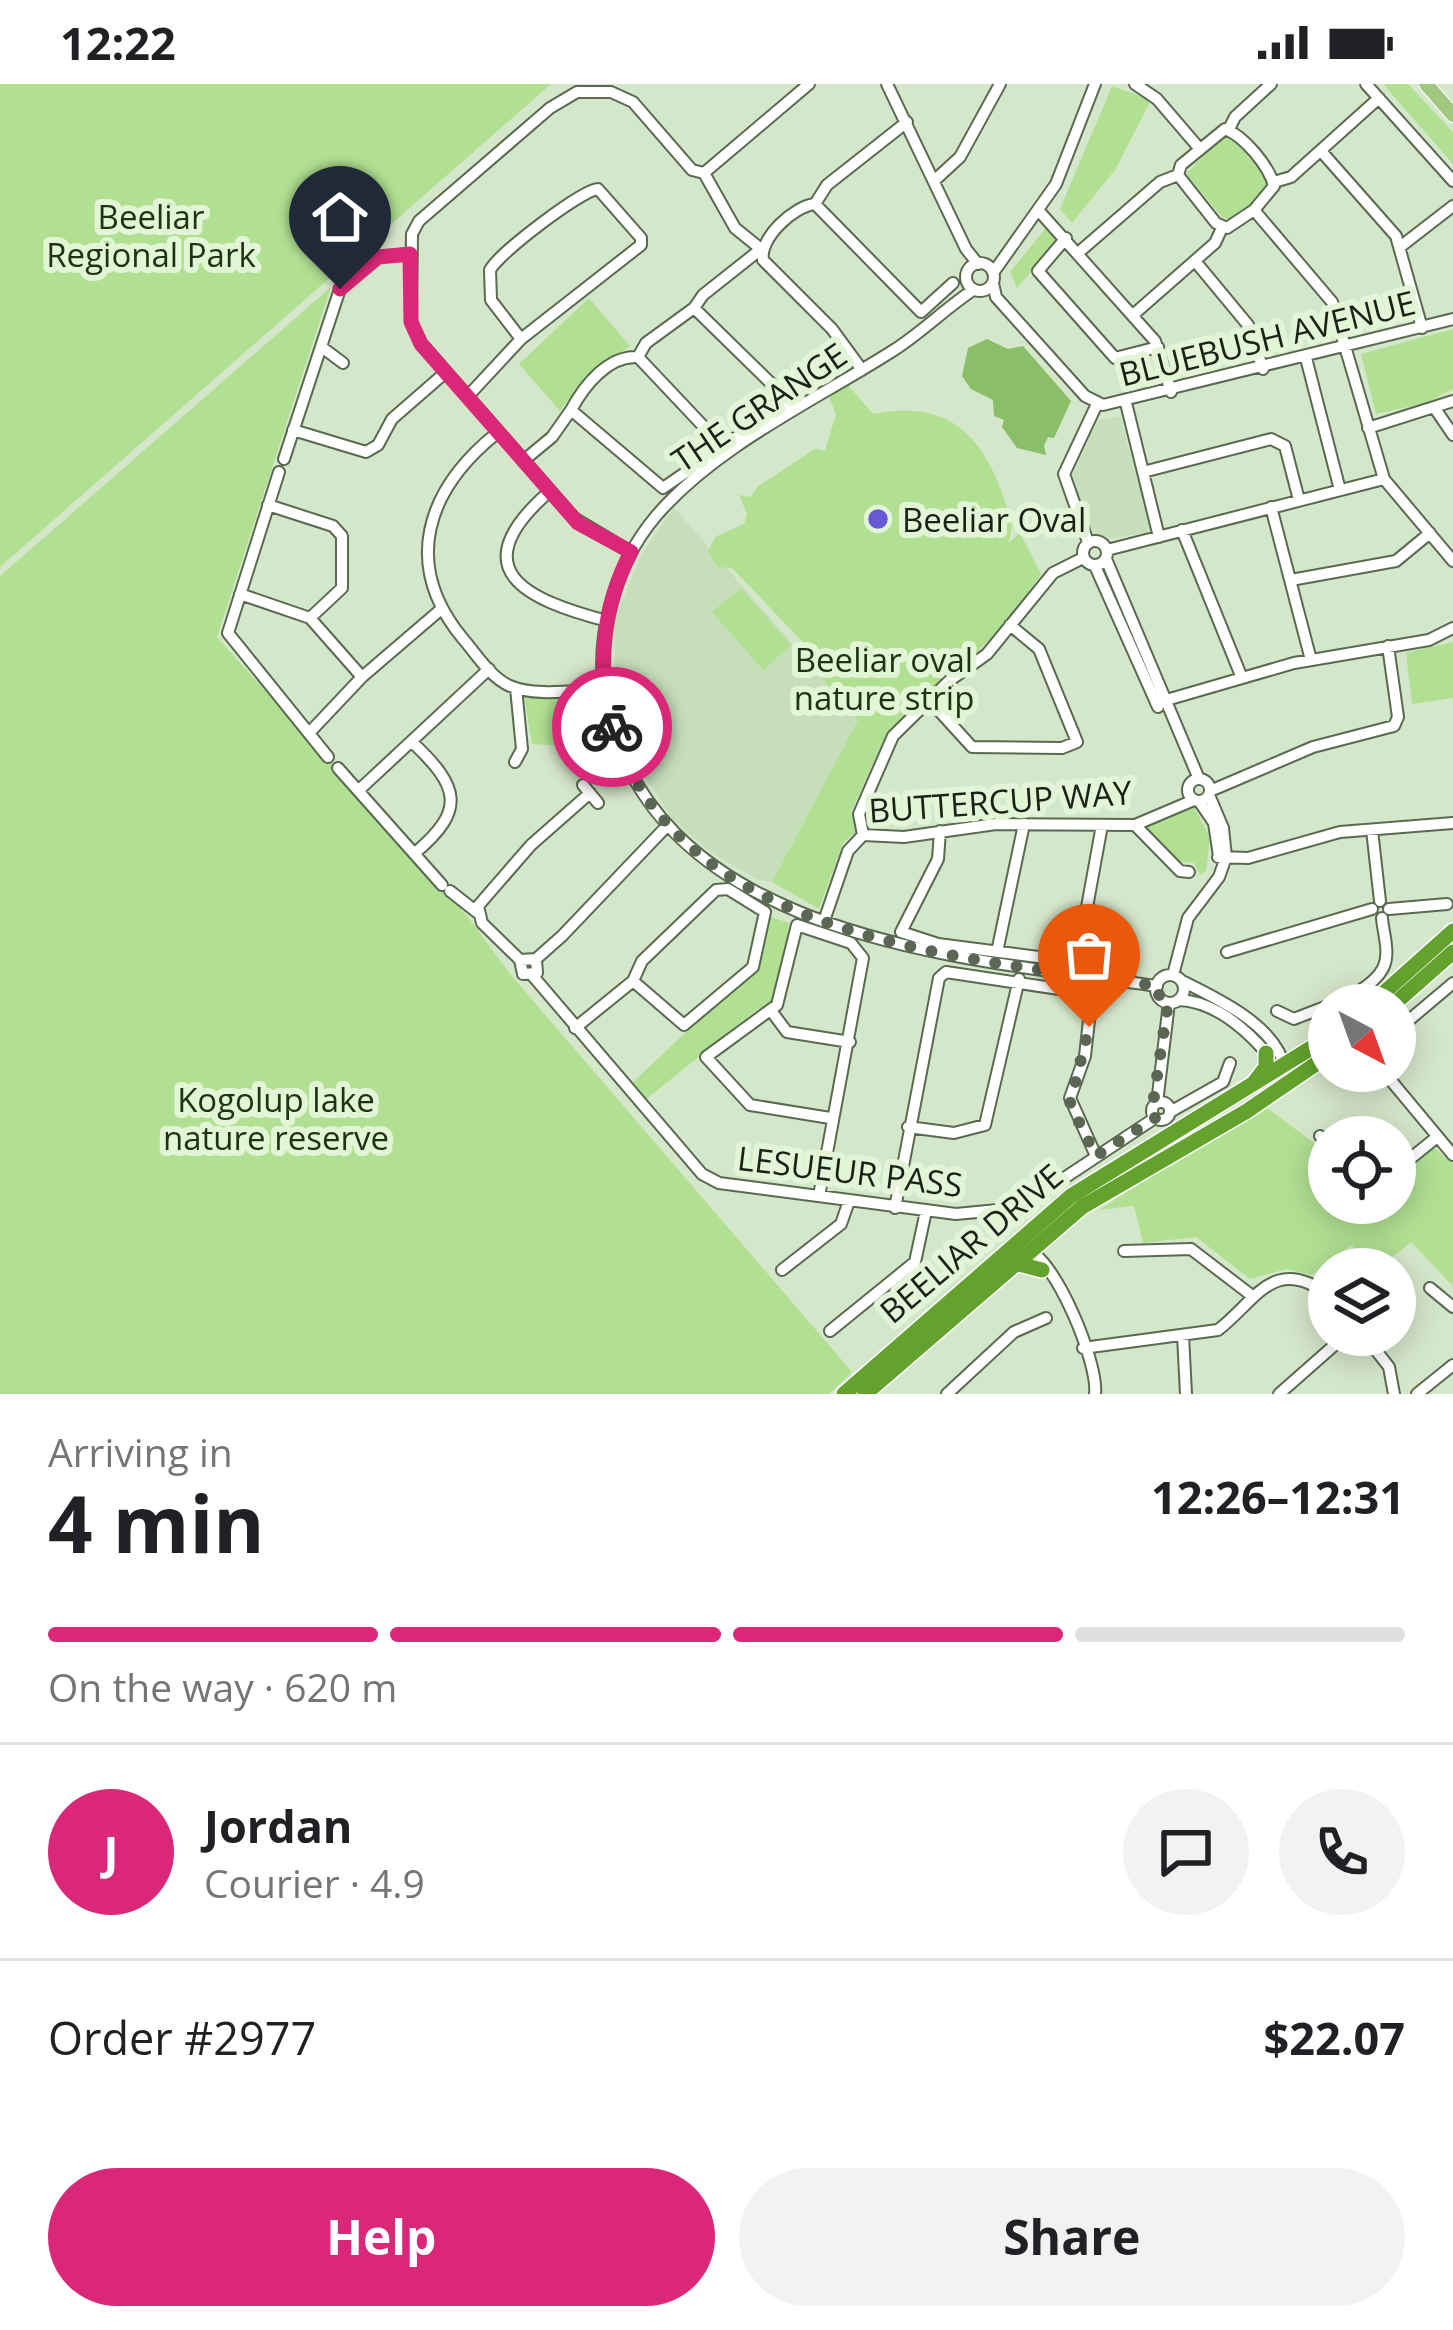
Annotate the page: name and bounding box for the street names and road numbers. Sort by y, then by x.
street label: BLUEBUSH AVENUE [1114,279,1420,397]
street label: THE GRANGE [663,332,855,482]
street label: BUTTERCUP WAY [867,769,1134,833]
street label: LESUEUR PASS [735,1135,965,1207]
street label: BEELIAR DRIVE [870,1153,1072,1333]

